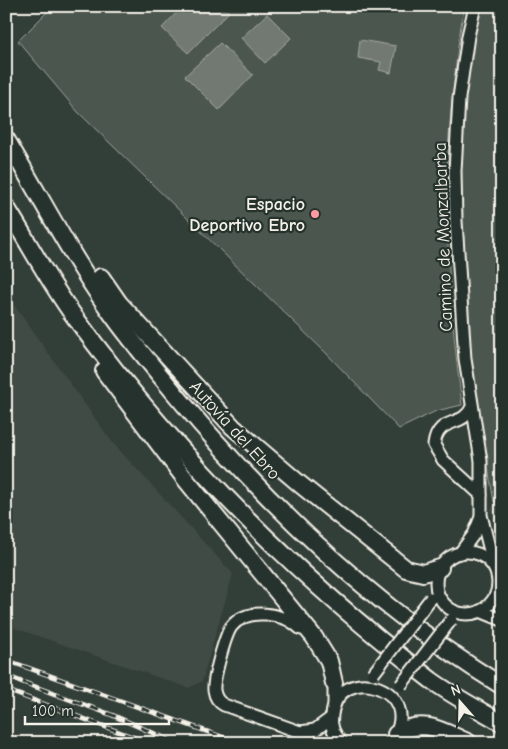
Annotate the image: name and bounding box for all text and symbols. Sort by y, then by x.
street label: Camino de Monzalbarba [430,142,457,332]
place label: Espacio Deportivo Ebro [189,194,305,236]
marker: Espacio Deportivo Ebro [309,208,321,220]
street label: Autovía del Ebro [185,377,285,484]
north arrow [436,676,486,726]
text: N [449,681,463,700]
scale bar [25,694,169,726]
text: 100 m [32,702,74,720]

